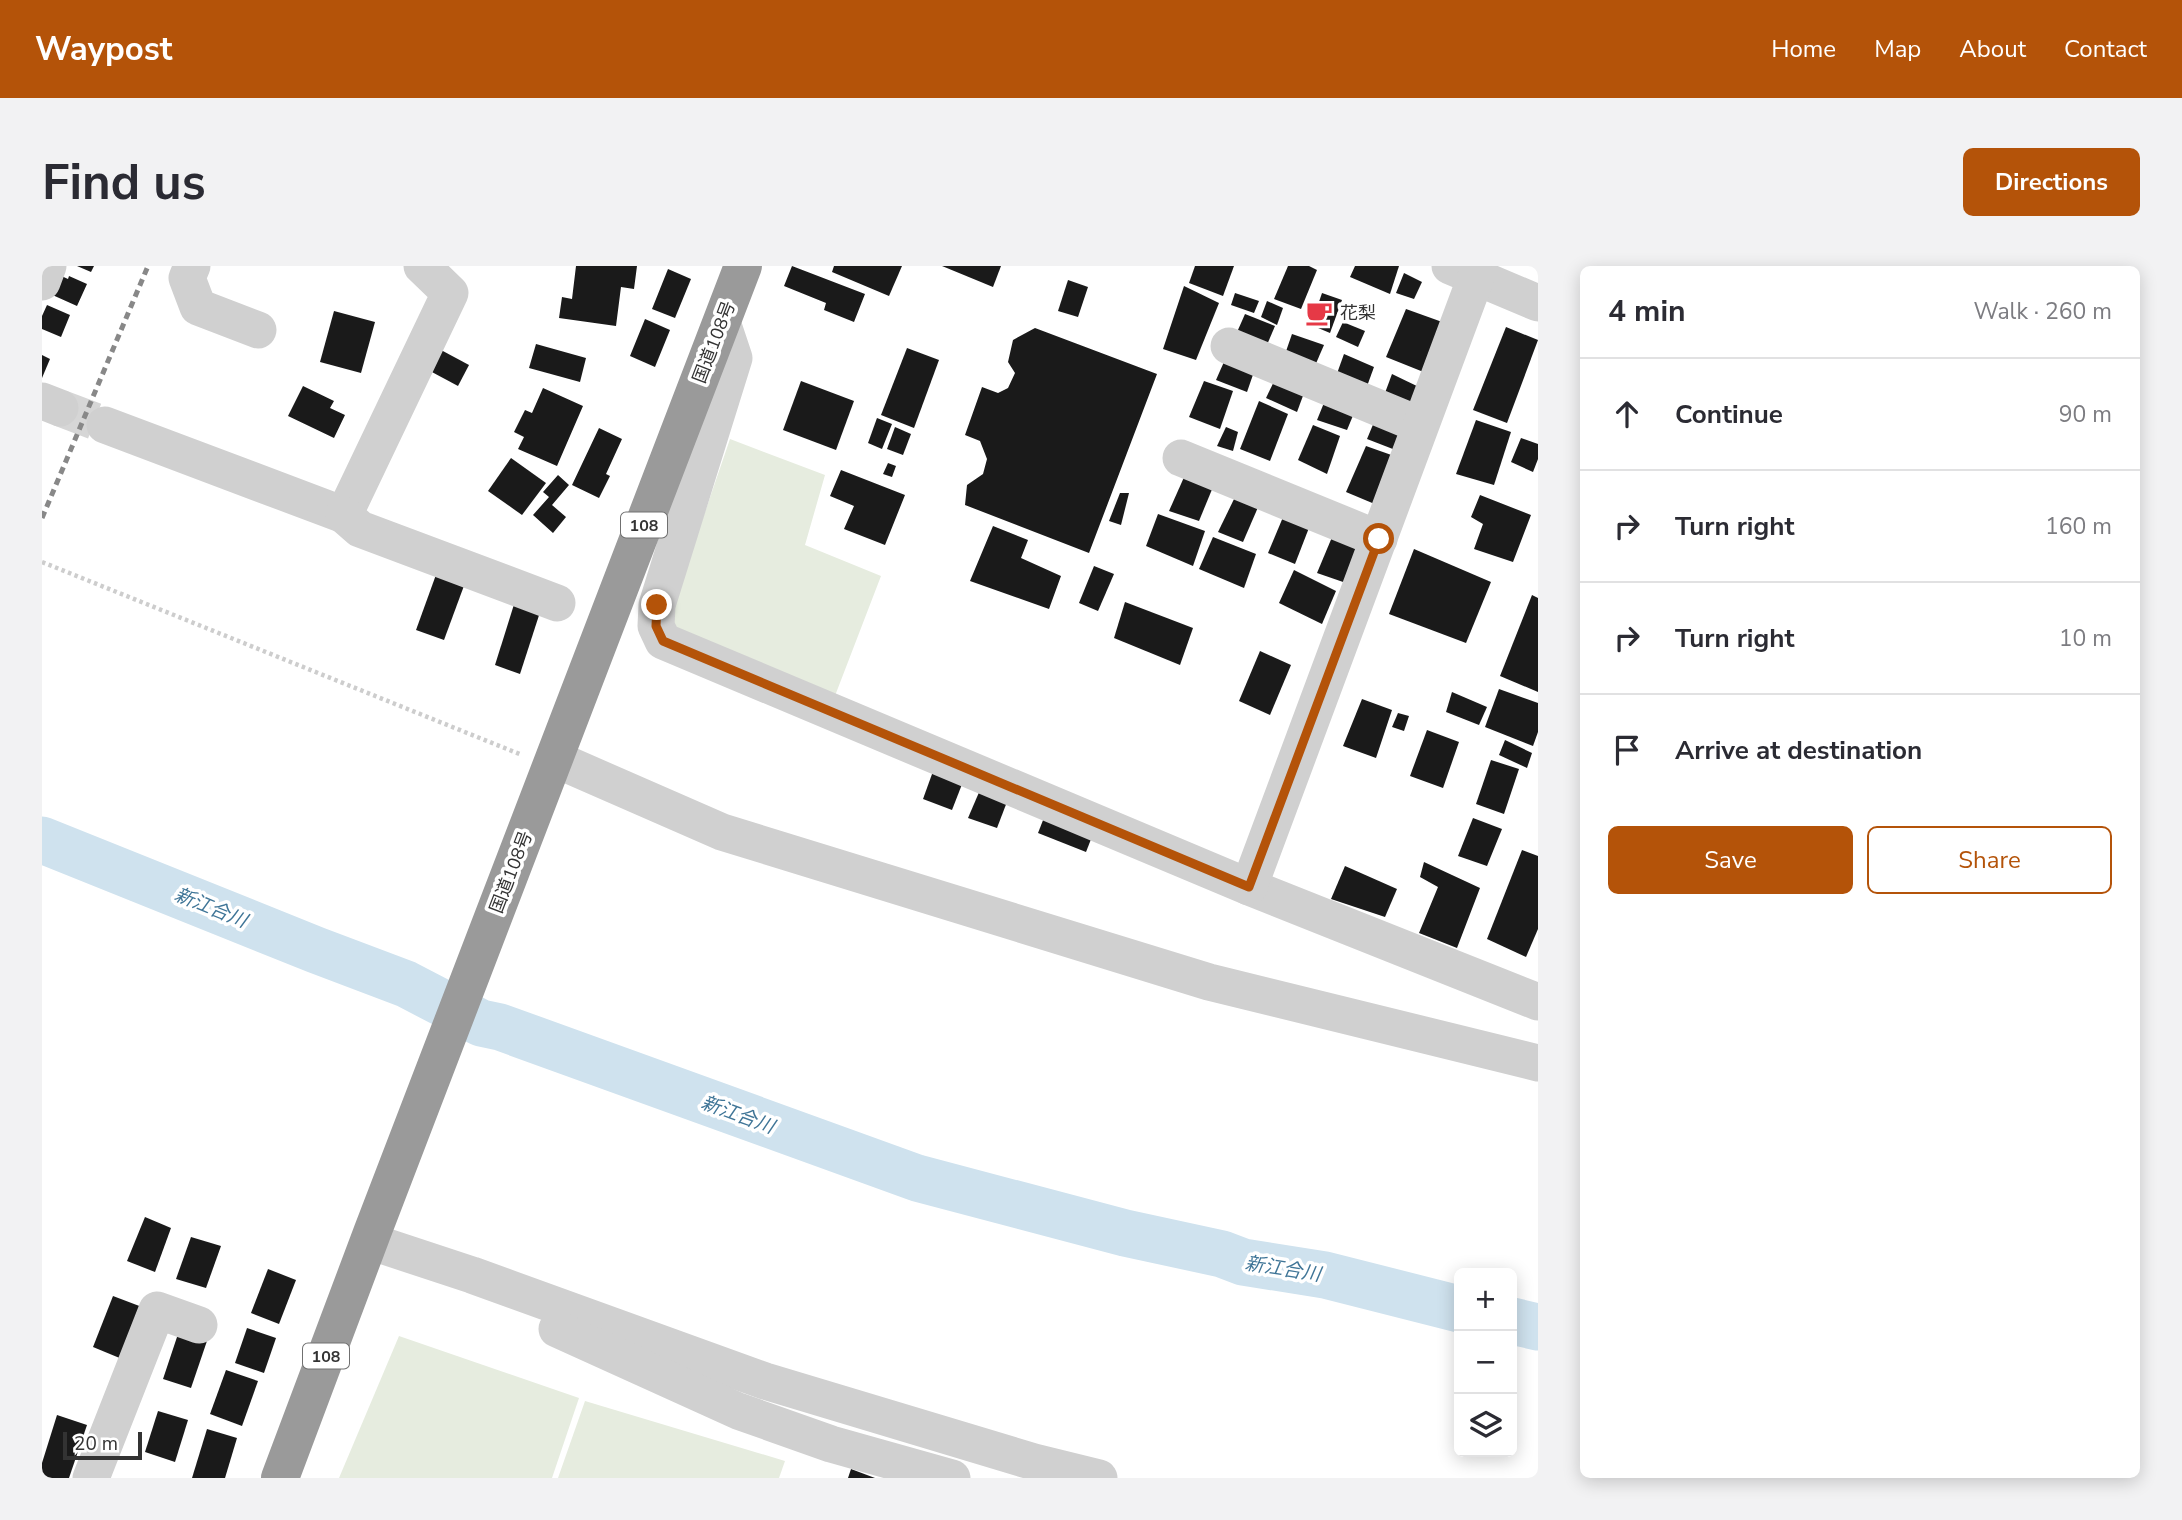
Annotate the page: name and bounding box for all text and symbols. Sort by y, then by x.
text: Waypost [35,27,172,72]
text: Home [1771,33,1836,65]
text: Map [1874,33,1921,65]
text: About [1959,33,2026,65]
text: Contact [2064,33,2147,65]
button: Directions [1963,148,2140,216]
text: Find us [42,149,206,216]
text: 4 min [1608,291,1686,332]
text: Walk · 260 m [1973,296,2112,327]
street label: 国道108号 [687,297,741,387]
cafe icon: 花梨 [1304,298,1334,328]
place label: 花梨 [1340,301,1376,325]
icon: ahead [1608,395,1646,433]
text: Continue [1675,397,1783,432]
text: 90 m [2059,399,2112,430]
icon: right [1608,507,1646,545]
text: Turn right [1675,509,1794,544]
text: 160 m [2045,511,2112,542]
road number: 108 [621,512,667,538]
route start [1363,523,1394,554]
route end [641,589,672,620]
icon: right [1608,619,1646,657]
text: Turn right [1675,621,1794,656]
text: 10 m [2059,623,2112,654]
icon: arrive [1608,731,1646,769]
text: Arrive at destination [1675,733,1922,768]
button: Save [1608,826,1853,894]
button: Share [1867,826,2112,894]
street label: 国道108号 [484,827,538,917]
water label: 新江合川 [171,882,253,935]
water label: 新江合川 [697,1090,780,1141]
water label: 新江合川 [1243,1250,1324,1288]
map controls [1454,1268,1517,1457]
button: + [1454,1268,1517,1331]
button: − [1454,1331,1517,1394]
road number: 108 [303,1344,349,1368]
button: layers [1454,1394,1517,1457]
scale bar [63,1429,142,1461]
text: 20 m [74,1431,118,1457]

